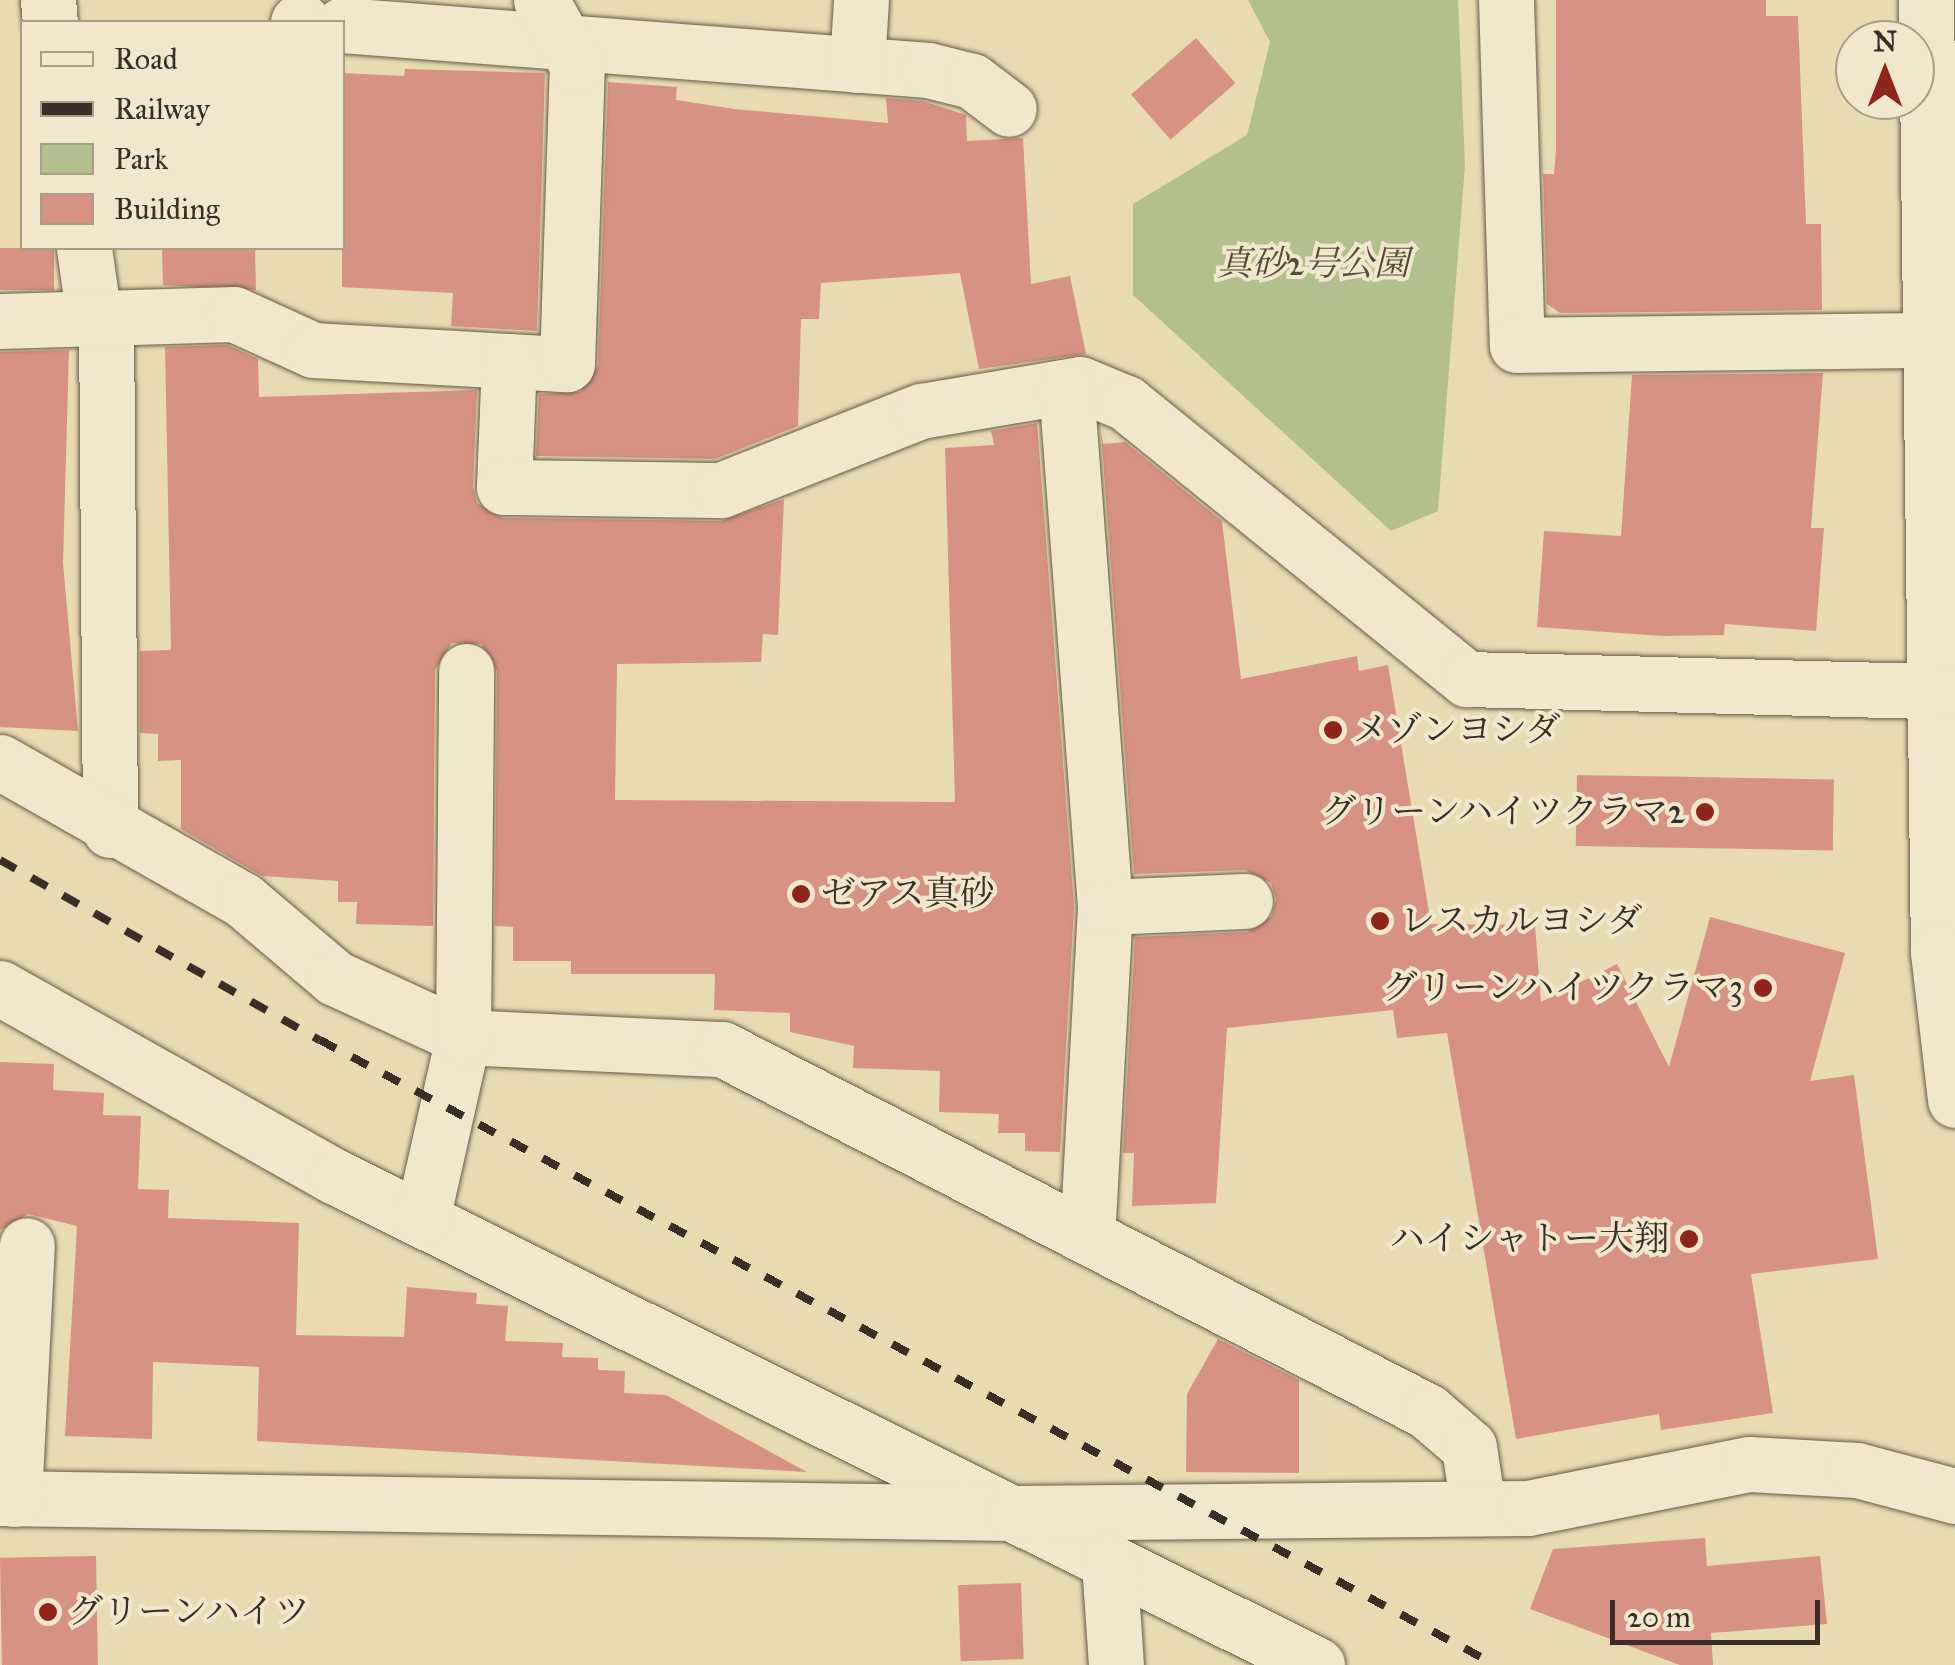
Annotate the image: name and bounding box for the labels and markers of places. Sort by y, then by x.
place label: メゾンヨシダ [1353,709,1563,751]
marker: メゾンヨシダ [1322,719,1344,741]
place label: グリーンハイツクラマ2 [1318,791,1685,833]
marker: グリーンハイツクラマ2 [1694,801,1716,823]
place label: ゼアス真砂 [821,873,996,915]
marker: ゼアス真砂 [790,883,812,905]
place label: レスカルヨシダ [1400,900,1645,942]
marker: レスカルヨシダ [1369,910,1391,932]
place label: グリーンハイツクラマ3 [1379,967,1743,1009]
marker: グリーンハイツクラマ3 [1752,977,1774,999]
place label: ハイシャトー大翔 [1389,1218,1669,1260]
marker: ハイシャトー大翔 [1678,1228,1700,1250]
place label: グリーンハイツ [68,1591,313,1633]
marker: グリーンハイツ [37,1601,59,1623]

